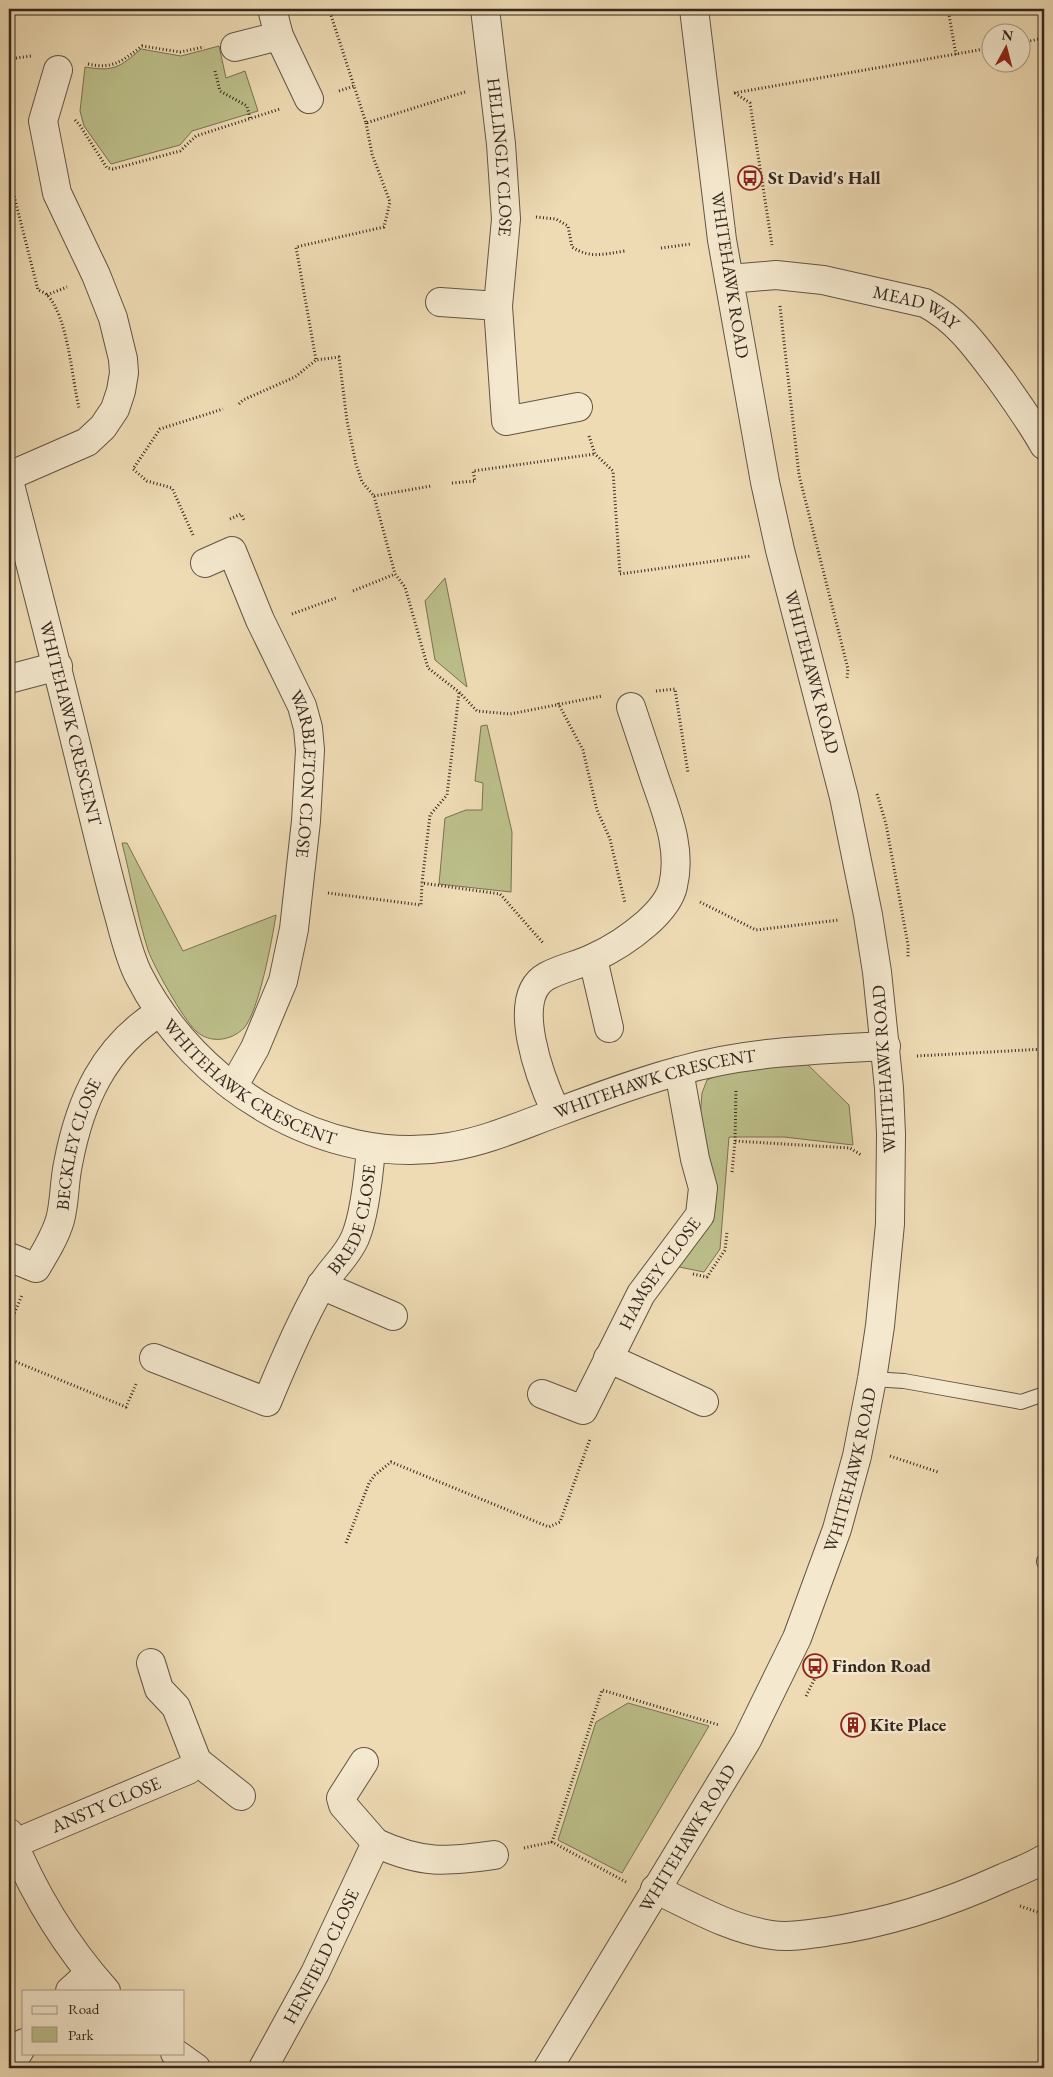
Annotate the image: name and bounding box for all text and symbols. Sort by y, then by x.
north arrow [980,22,1030,72]
text: N [1001,25,1015,45]
street label: HELLINGLY CLOSE [482,76,518,238]
bus stop icon: St David's Hall [737,165,763,191]
place label: St David's Hall [768,166,881,189]
street label: WHITEHAWK ROAD [706,190,755,360]
street label: MEAD WAY [871,280,966,335]
street label: WHITEHAWK ROAD [780,588,845,756]
street label: WHITEHAWK CRESCENT [35,619,108,829]
street label: WARBLETON CLOSE [285,686,322,859]
street label: WHITEHAWK ROAD [866,984,901,1154]
street label: WHITEHAWK CRESCENT [158,1014,341,1150]
street label: WHITEHAWK CRESCENT [550,1043,758,1124]
street label: BECKLEY CLOSE [50,1074,106,1212]
street label: BREDE CLOSE [322,1163,380,1279]
street label: HAMSEY CLOSE [613,1212,705,1333]
street label: WHITEHAWK ROAD [818,1386,881,1555]
bus stop icon: Findon Road [802,1653,828,1679]
place label: Findon Road [832,1654,931,1677]
building icon: Kite Place [840,1712,866,1738]
place label: Kite Place [870,1713,947,1736]
street label: WHITEHAWK ROAD [634,1760,741,1916]
street label: ANSTY CLOSE [47,1771,164,1838]
street label: HENFIELD CLOSE [277,1885,364,2028]
legend [22,1990,185,2054]
text: Road [68,1999,100,2018]
text: Park [68,2025,95,2044]

